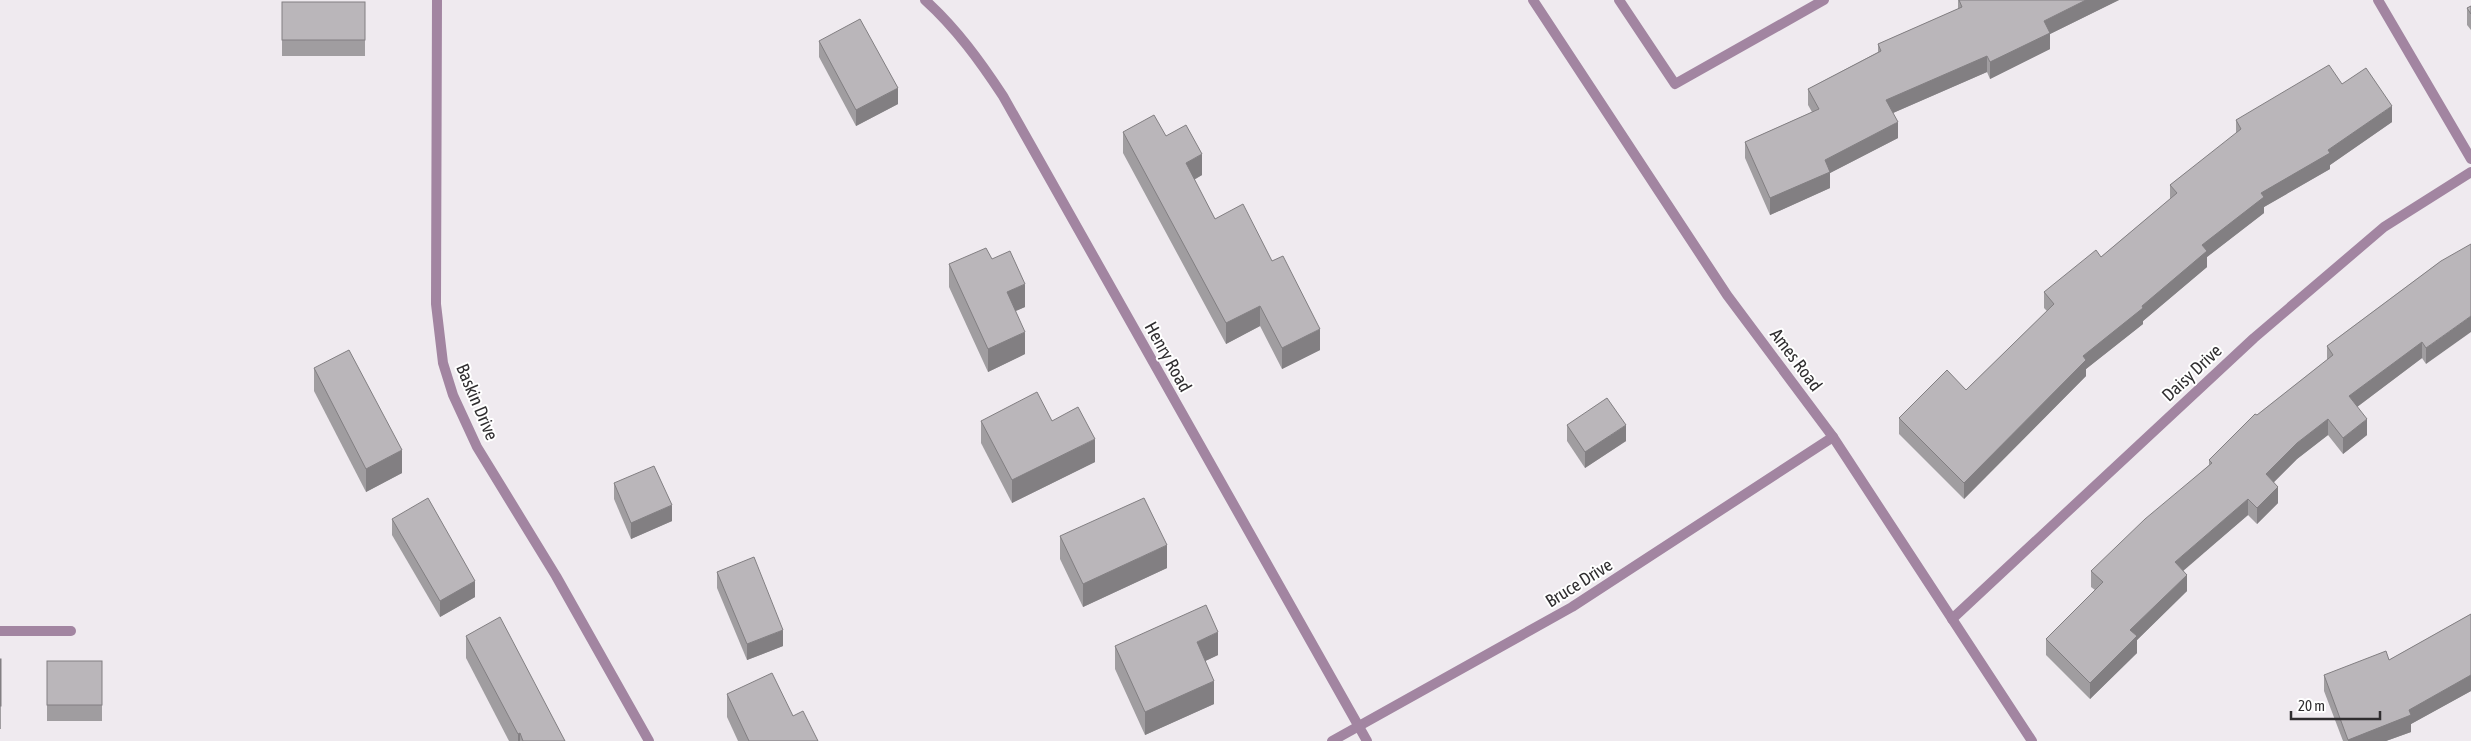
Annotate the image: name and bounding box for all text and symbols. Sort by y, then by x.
street label: Henry Road [1141,318,1196,395]
street label: Ames Road [1766,324,1827,395]
street label: Daisy Drive [2158,340,2226,405]
street label: Baskin Drive [452,360,503,443]
street label: Bruce Drive [1541,554,1616,611]
scale bar [2291,688,2380,720]
text: 20 m [2298,697,2325,714]

